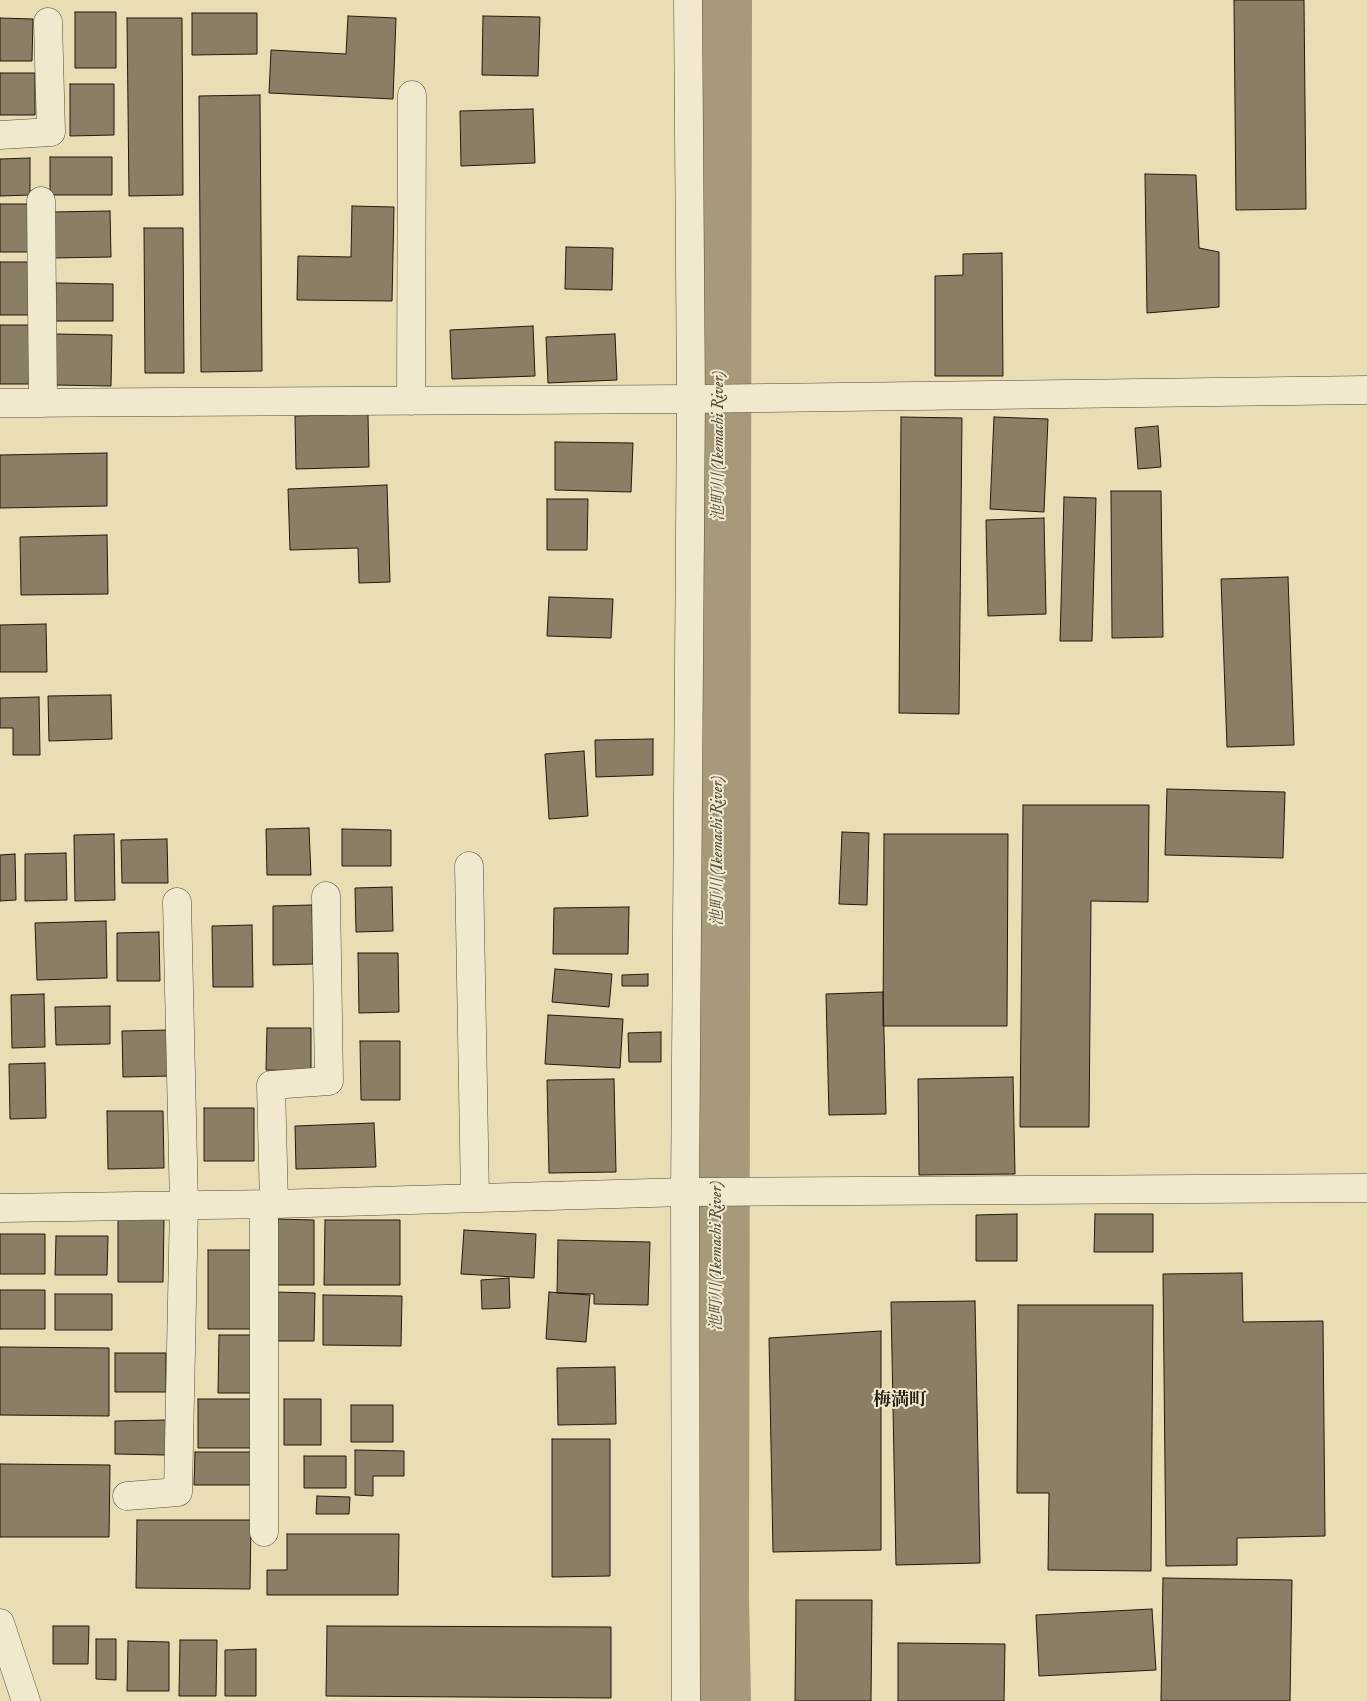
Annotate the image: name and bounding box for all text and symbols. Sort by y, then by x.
water label: 池町川 (Ikemachi River) [710,371,730,521]
water label: 池町川 (Ikemachi River) [709,776,729,926]
water label: 池町川 (Ikemachi River) [708,1181,728,1331]
district label: 梅満町 [873,1390,927,1412]

